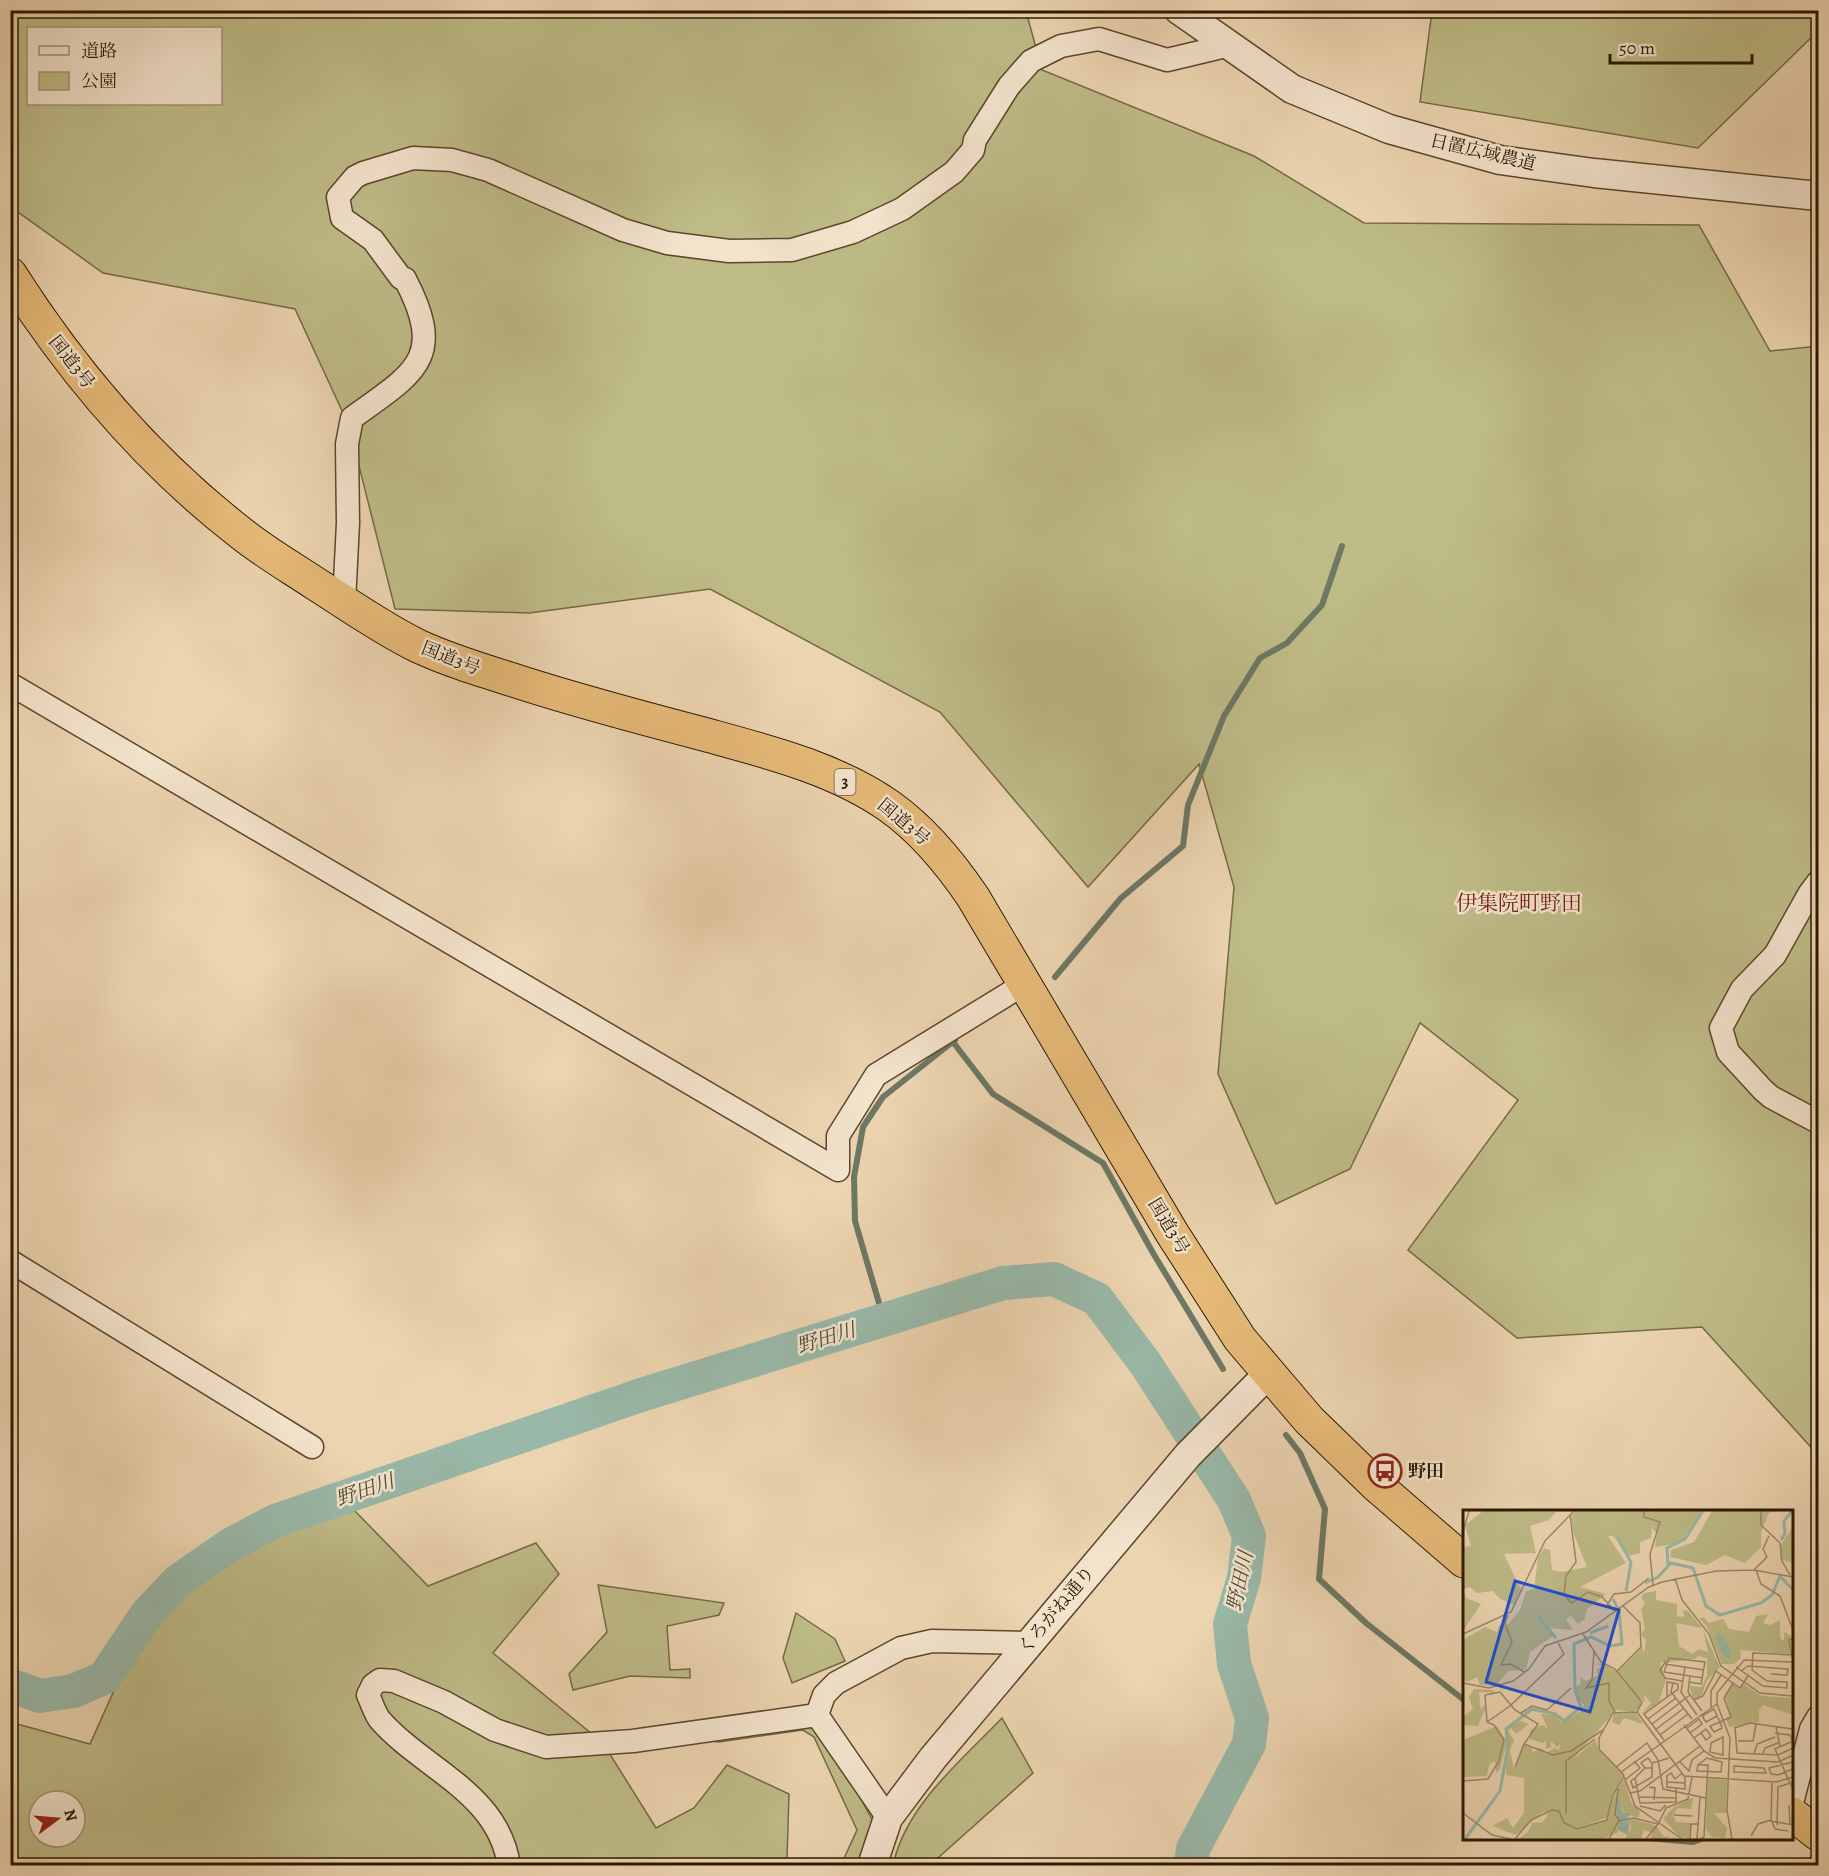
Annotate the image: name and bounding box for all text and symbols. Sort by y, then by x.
legend [27,27,222,105]
scale bar [1610,27,1752,65]
text: 50 m [1619,36,1655,60]
text: 道路 [81,39,117,63]
text: 公園 [81,69,117,93]
street label: 日置広域農道 [1428,128,1538,176]
street label: 国道3号 [44,330,100,394]
street label: 国道3号 [418,636,484,680]
road number: 3 [834,769,856,795]
street label: 国道3号 [873,793,935,851]
district label: 伊集院町野田 [1456,889,1582,917]
street label: 国道3号 [1143,1193,1195,1259]
water label: 野田川 [793,1316,861,1360]
bus stop icon: 野田 [1367,1453,1403,1489]
place label: 野田 [1408,1459,1444,1483]
water label: 野田川 [332,1467,400,1513]
inset map [1463,1510,1793,1840]
water label: 野田川 [1221,1547,1260,1613]
street label: くろがね通り [1012,1561,1100,1659]
north arrow [27,1789,87,1849]
text: N [58,1807,83,1824]

